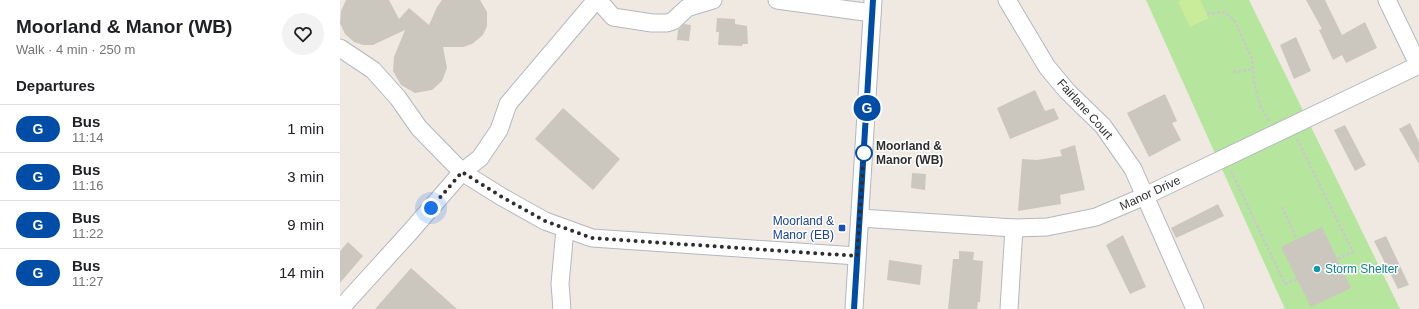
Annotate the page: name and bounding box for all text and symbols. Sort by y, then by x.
button: heart [282,13,324,55]
text: Moorland & Manor (WB) [16,16,232,37]
text: Walk · 4 min · 250 m [16,42,135,57]
street label: Fairlane Court [1054,76,1116,142]
text: Departures [16,77,95,94]
line badge: G [854,95,880,121]
text: G [862,100,872,116]
text: Bus [72,113,100,130]
text: 1 min [287,120,324,137]
text: G [33,121,43,137]
text: 11:14 [72,130,104,145]
place label: Moorland & Manor (WB) [876,139,943,167]
marker: Moorland & Manor (WB) [855,144,873,162]
text: Bus [72,161,100,178]
text: 3 min [287,168,324,185]
text: G [33,169,43,185]
street label: Manor Drive [1117,173,1183,213]
text: 11:16 [72,178,104,193]
your location [421,198,441,218]
text: Bus [72,209,100,226]
place label: Moorland & Manor (EB) [773,214,834,242]
text: 9 min [287,216,324,233]
text: G [33,217,43,233]
marker: Moorland & Manor (EB) [837,223,847,233]
text: 11:22 [72,226,104,241]
text: Bus [72,257,100,274]
place label: Storm Shelter [1325,262,1398,276]
text: 14 min [279,264,324,281]
marker: Storm Shelter [1312,264,1322,274]
text: G [33,265,43,281]
text: 11:27 [72,274,104,289]

